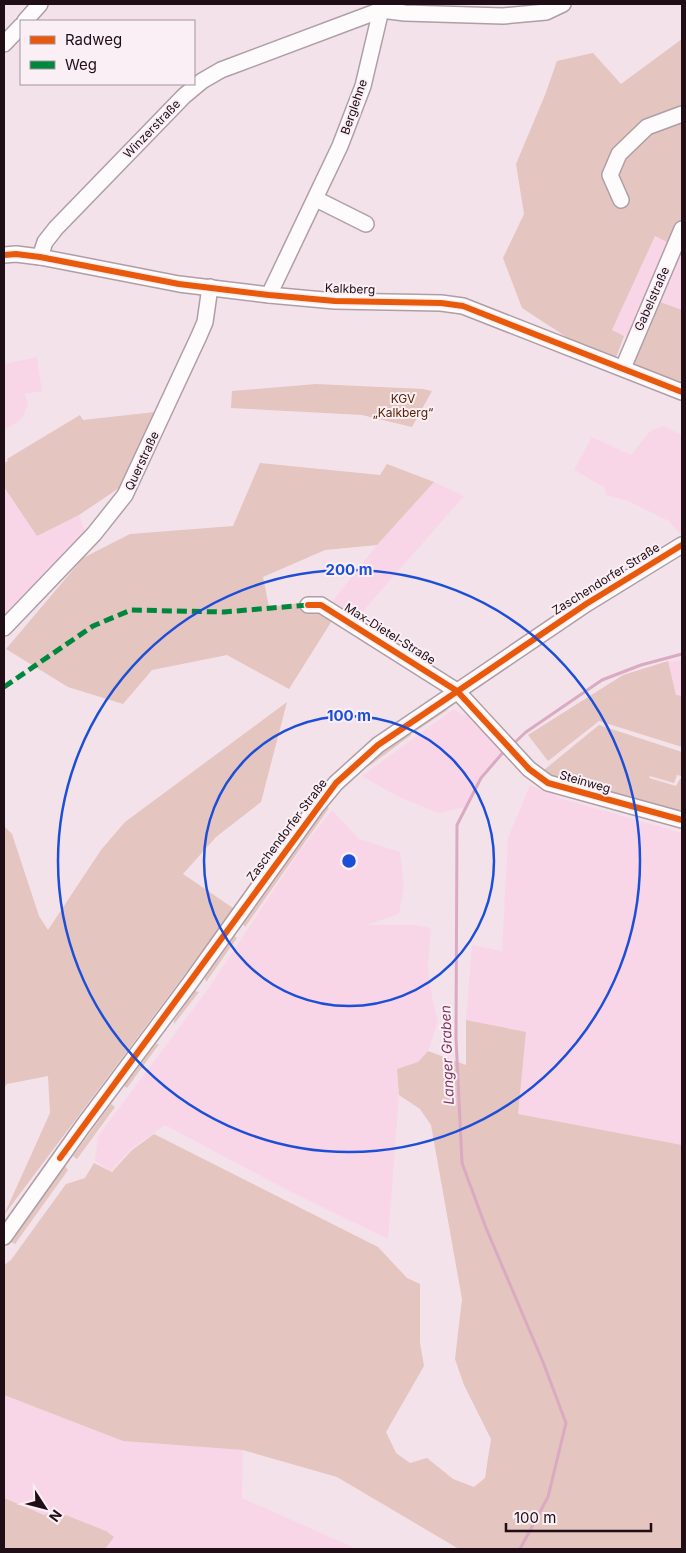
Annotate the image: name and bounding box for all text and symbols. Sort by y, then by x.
legend [20,20,195,85]
text: Radweg [65,30,122,49]
text: Weg [65,55,97,74]
street label: Berglehne [337,77,370,137]
street label: Winzerstraße [120,96,183,161]
street label: Gabelstraße [631,264,672,333]
street label: Kalkberg [325,280,375,297]
park label: KGV „Kalkberg“ [373,391,433,420]
street label: Querstraße [121,429,162,493]
street label: Zaschendorfer Straße [549,539,662,618]
text: 200 m [326,560,372,579]
street label: Max-Dietel-Straße [342,600,439,668]
text: 100 m [327,706,371,725]
street label: Steinweg [558,767,612,796]
street label: Zaschendorfer Straße [243,776,330,884]
centre of rings [340,852,358,870]
water label: Langer Graben [436,1005,457,1105]
north arrow [20,1483,70,1533]
scale bar [506,1500,651,1532]
text: N [46,1507,66,1525]
text: 100 m [514,1508,556,1527]

